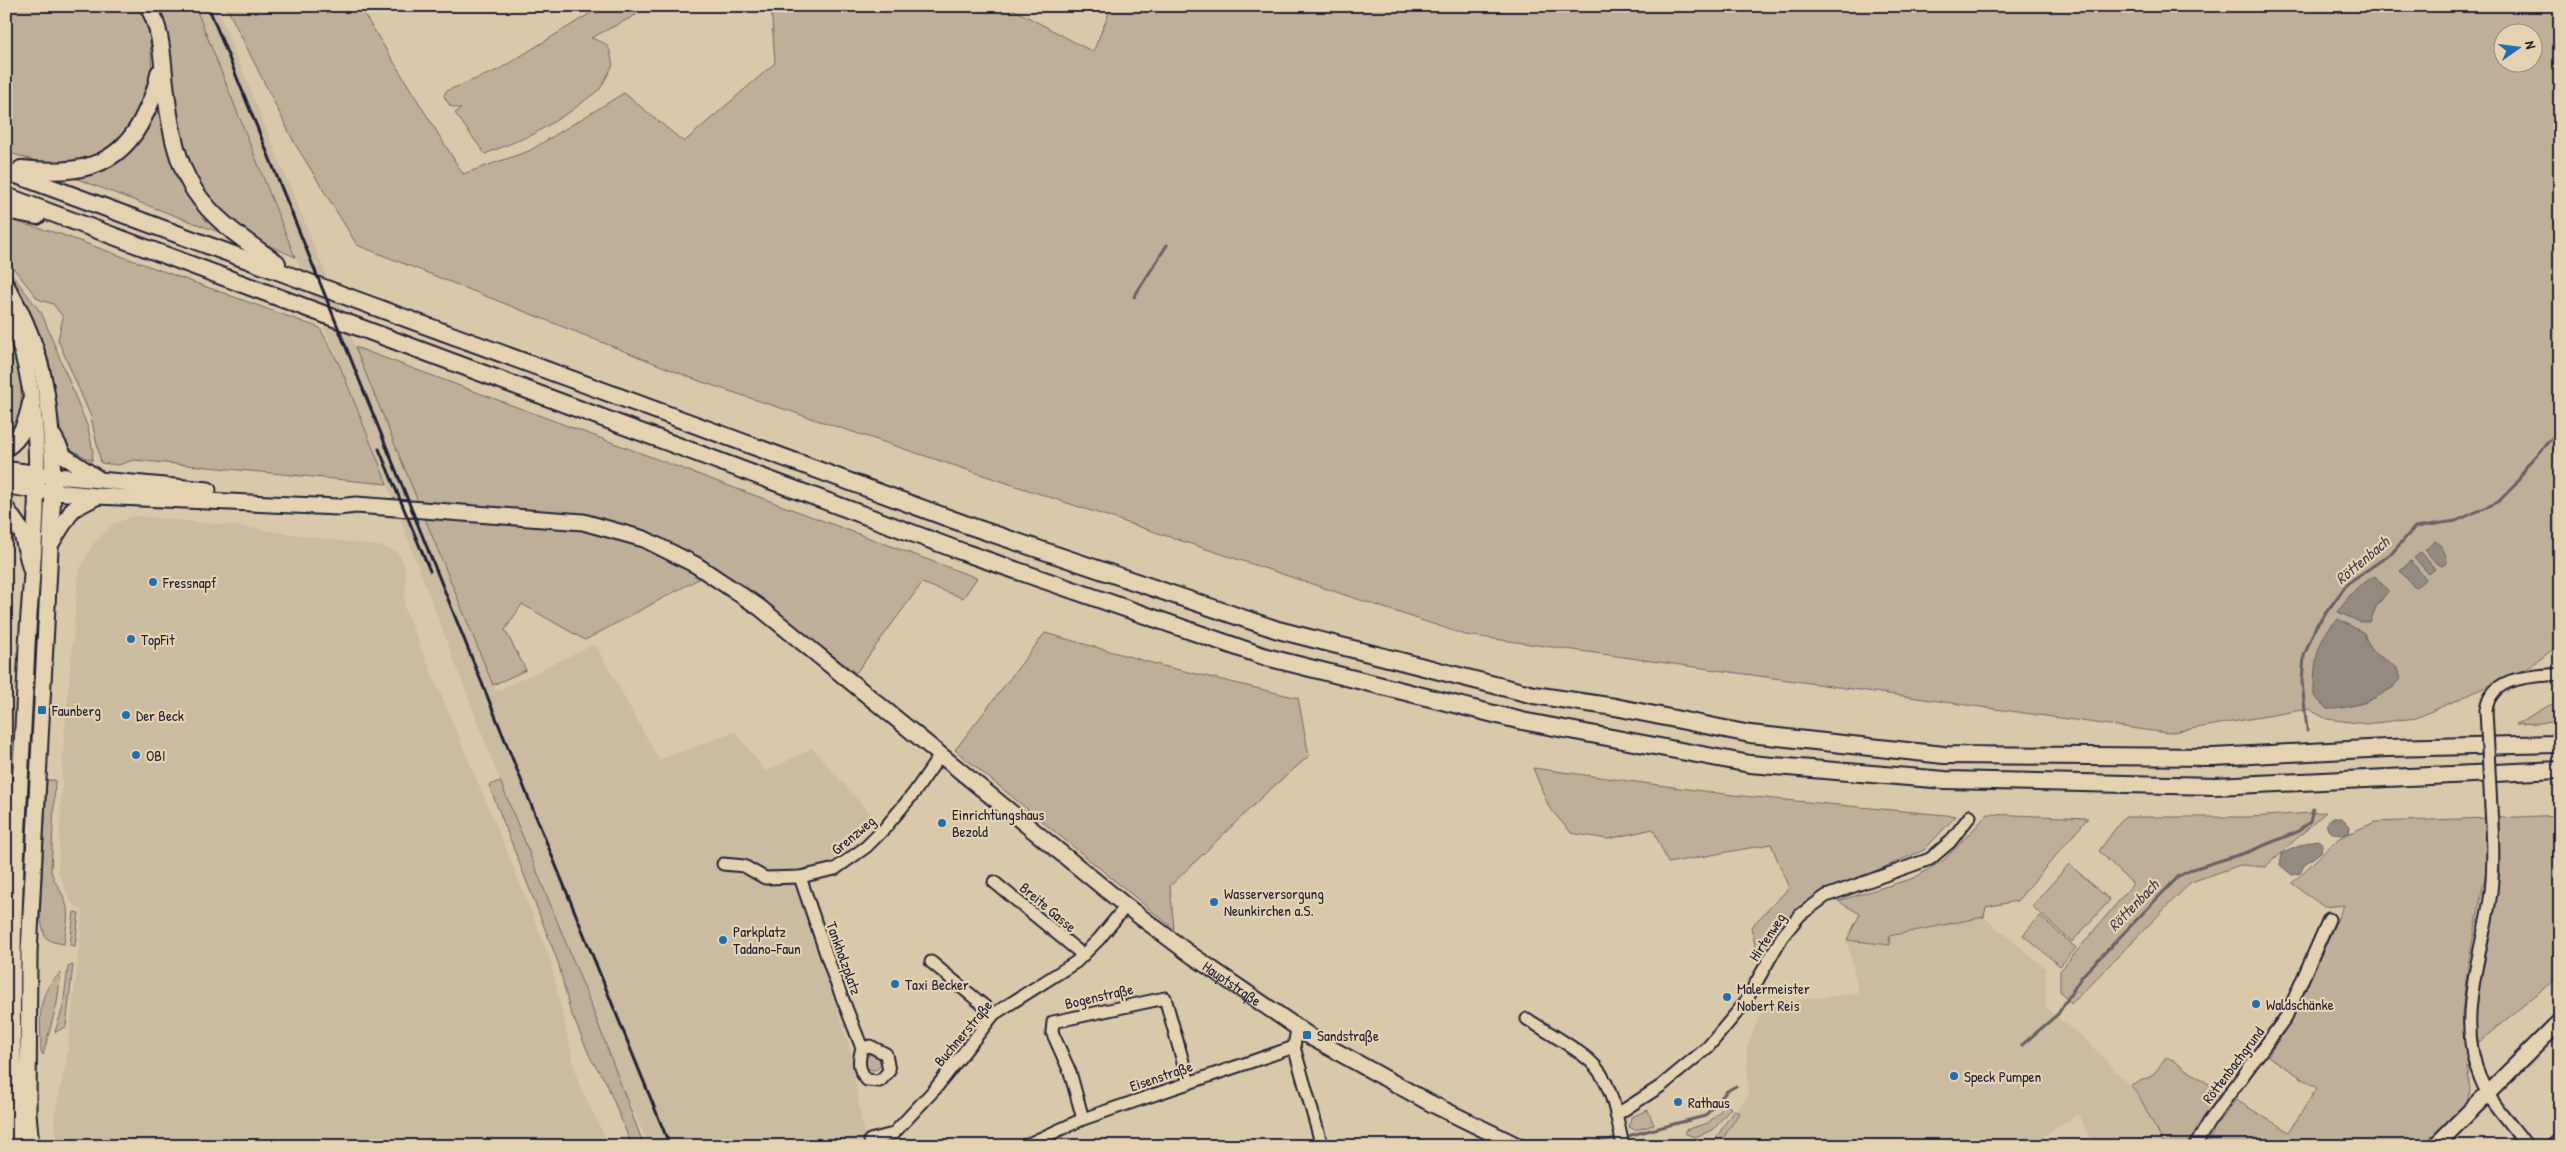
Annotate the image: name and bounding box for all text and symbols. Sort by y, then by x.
north arrow [2494,22,2544,72]
text: N [2521,39,2541,51]
water label: Röttenbach [2330,530,2395,589]
place label: Fressnapf [162,572,217,593]
marker: Fressnapf [147,576,159,588]
place label: TopFit [141,629,175,650]
marker: TopFit [125,633,137,645]
place label: Faunberg [51,700,101,721]
marker: Faunberg [36,704,48,716]
place label: Der Beck [136,705,184,726]
marker: Der Beck [120,709,132,721]
place label: OBI [146,745,165,766]
marker: OBI [130,749,142,761]
place label: Einrichtungshaus Bezold [952,804,1045,842]
street label: Grenzweg [826,810,880,860]
marker: Einrichtungshaus Bezold [936,817,948,829]
water label: Röttenbach [2103,873,2164,936]
street label: Breite Gasse [1015,877,1081,937]
place label: Wasserversorgung Neunkirchen a.S. [1224,883,1324,921]
marker: Wasserversorgung Neunkirchen a.S. [1208,896,1220,908]
street label: Hirtenweg [1744,909,1791,965]
street label: Tankholzplatz [821,918,867,998]
place label: Parkplatz Tadano-Faun [733,921,801,959]
marker: Parkplatz Tadano-Faun [717,934,729,946]
street label: Hauptstraße [1199,955,1266,1011]
place label: Taxi Becker [905,974,969,995]
marker: Taxi Becker [889,978,901,990]
street label: Bogenstraße [1063,978,1135,1014]
place label: Malermeister Nobert Reis [1737,978,1810,1016]
marker: Malermeister Nobert Reis [1721,991,1733,1003]
place label: Waldschänke [2266,994,2334,1015]
street label: Buchnerstraße [929,995,997,1071]
marker: Waldschänke [2250,998,2262,1010]
street label: Röttenbachgrund [2197,1022,2269,1108]
place label: Sandstraße [1317,1025,1379,1046]
marker: Sandstraße [1301,1029,1313,1041]
street label: Eisenstraße [1127,1055,1195,1097]
place label: Speck Pumpen [1964,1066,2042,1087]
marker: Speck Pumpen [1948,1070,1960,1082]
place label: Rathaus [1688,1092,1730,1113]
marker: Rathaus [1672,1096,1684,1108]

